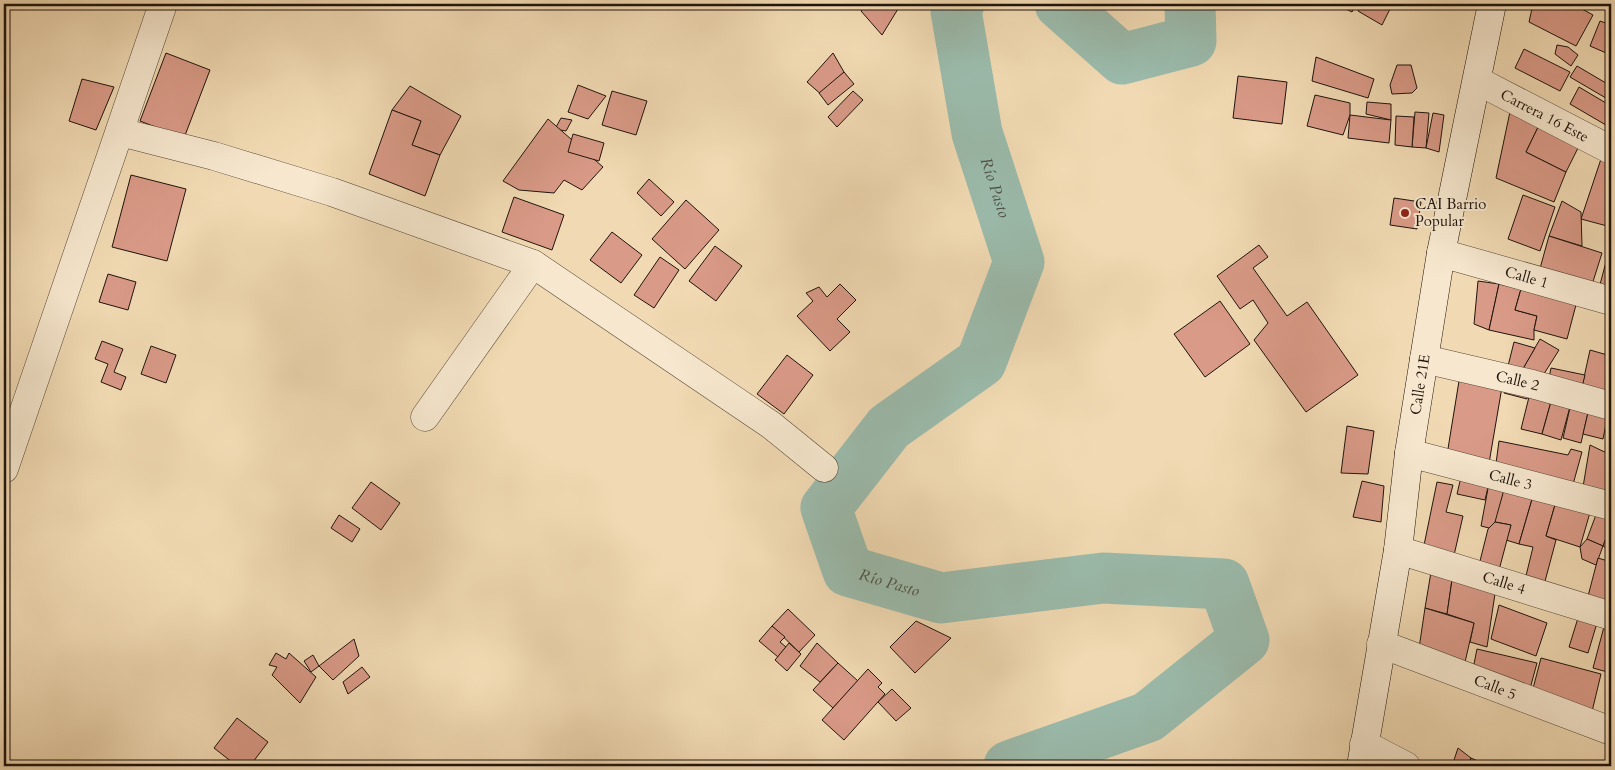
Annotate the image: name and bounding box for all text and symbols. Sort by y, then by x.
street label: Carrera 16 Este [1497,84,1592,147]
water label: Río Pasto [975,155,1015,221]
place label: CAI Barrio Popular [1415,194,1486,231]
marker: CAI Barrio Popular [1399,207,1411,219]
street label: Calle 1 [1503,262,1551,293]
street label: Calle 21E [1405,353,1435,416]
street label: Calle 2 [1494,366,1542,396]
street label: Calle 3 [1487,464,1534,495]
water label: Río Pasto [856,564,923,602]
street label: Calle 4 [1480,567,1528,599]
street label: Calle 5 [1471,670,1519,704]

